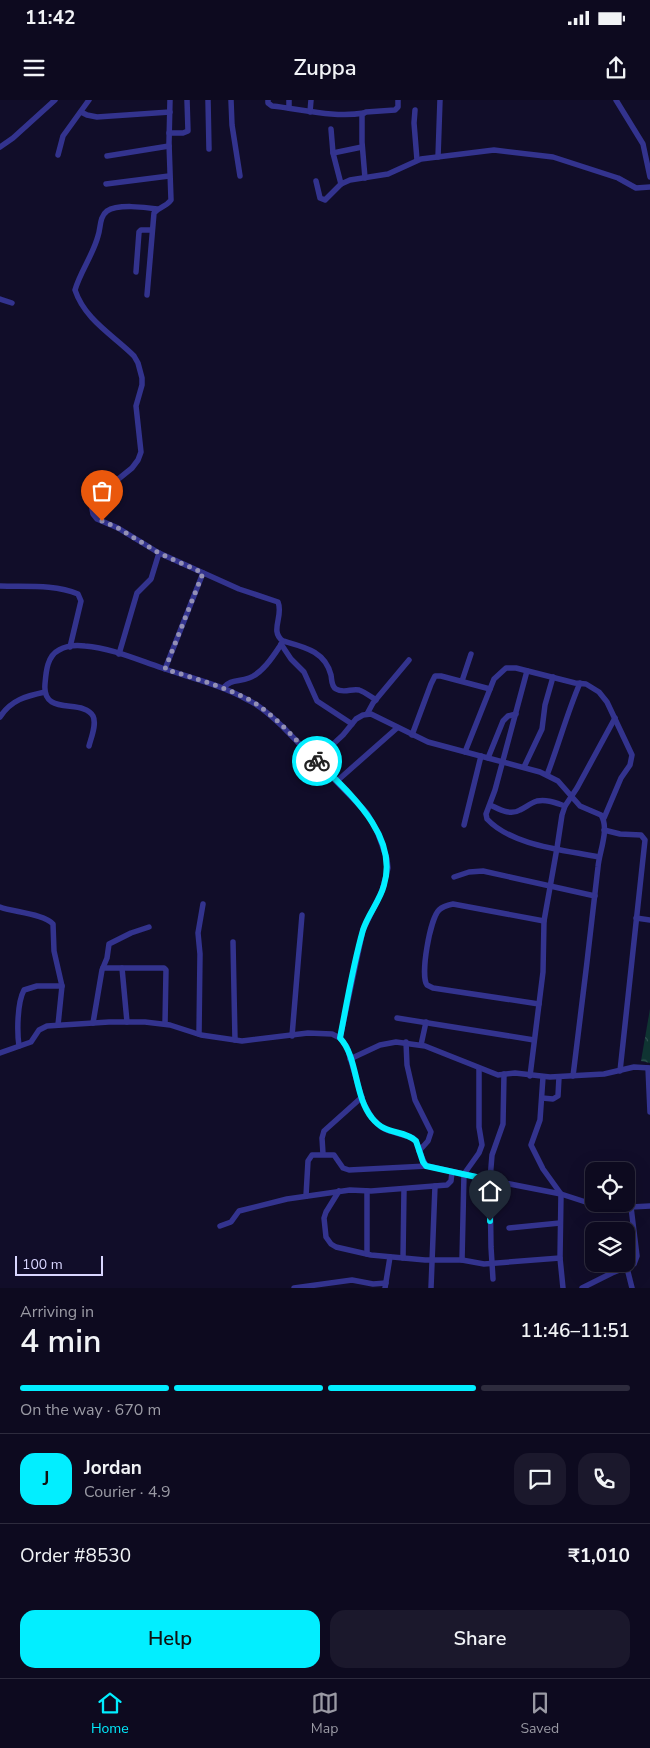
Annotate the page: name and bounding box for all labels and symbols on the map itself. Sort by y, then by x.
pin [81,470,123,521]
courier [292,736,342,786]
pin [469,1170,511,1221]
scale bar [15,1253,102,1276]

